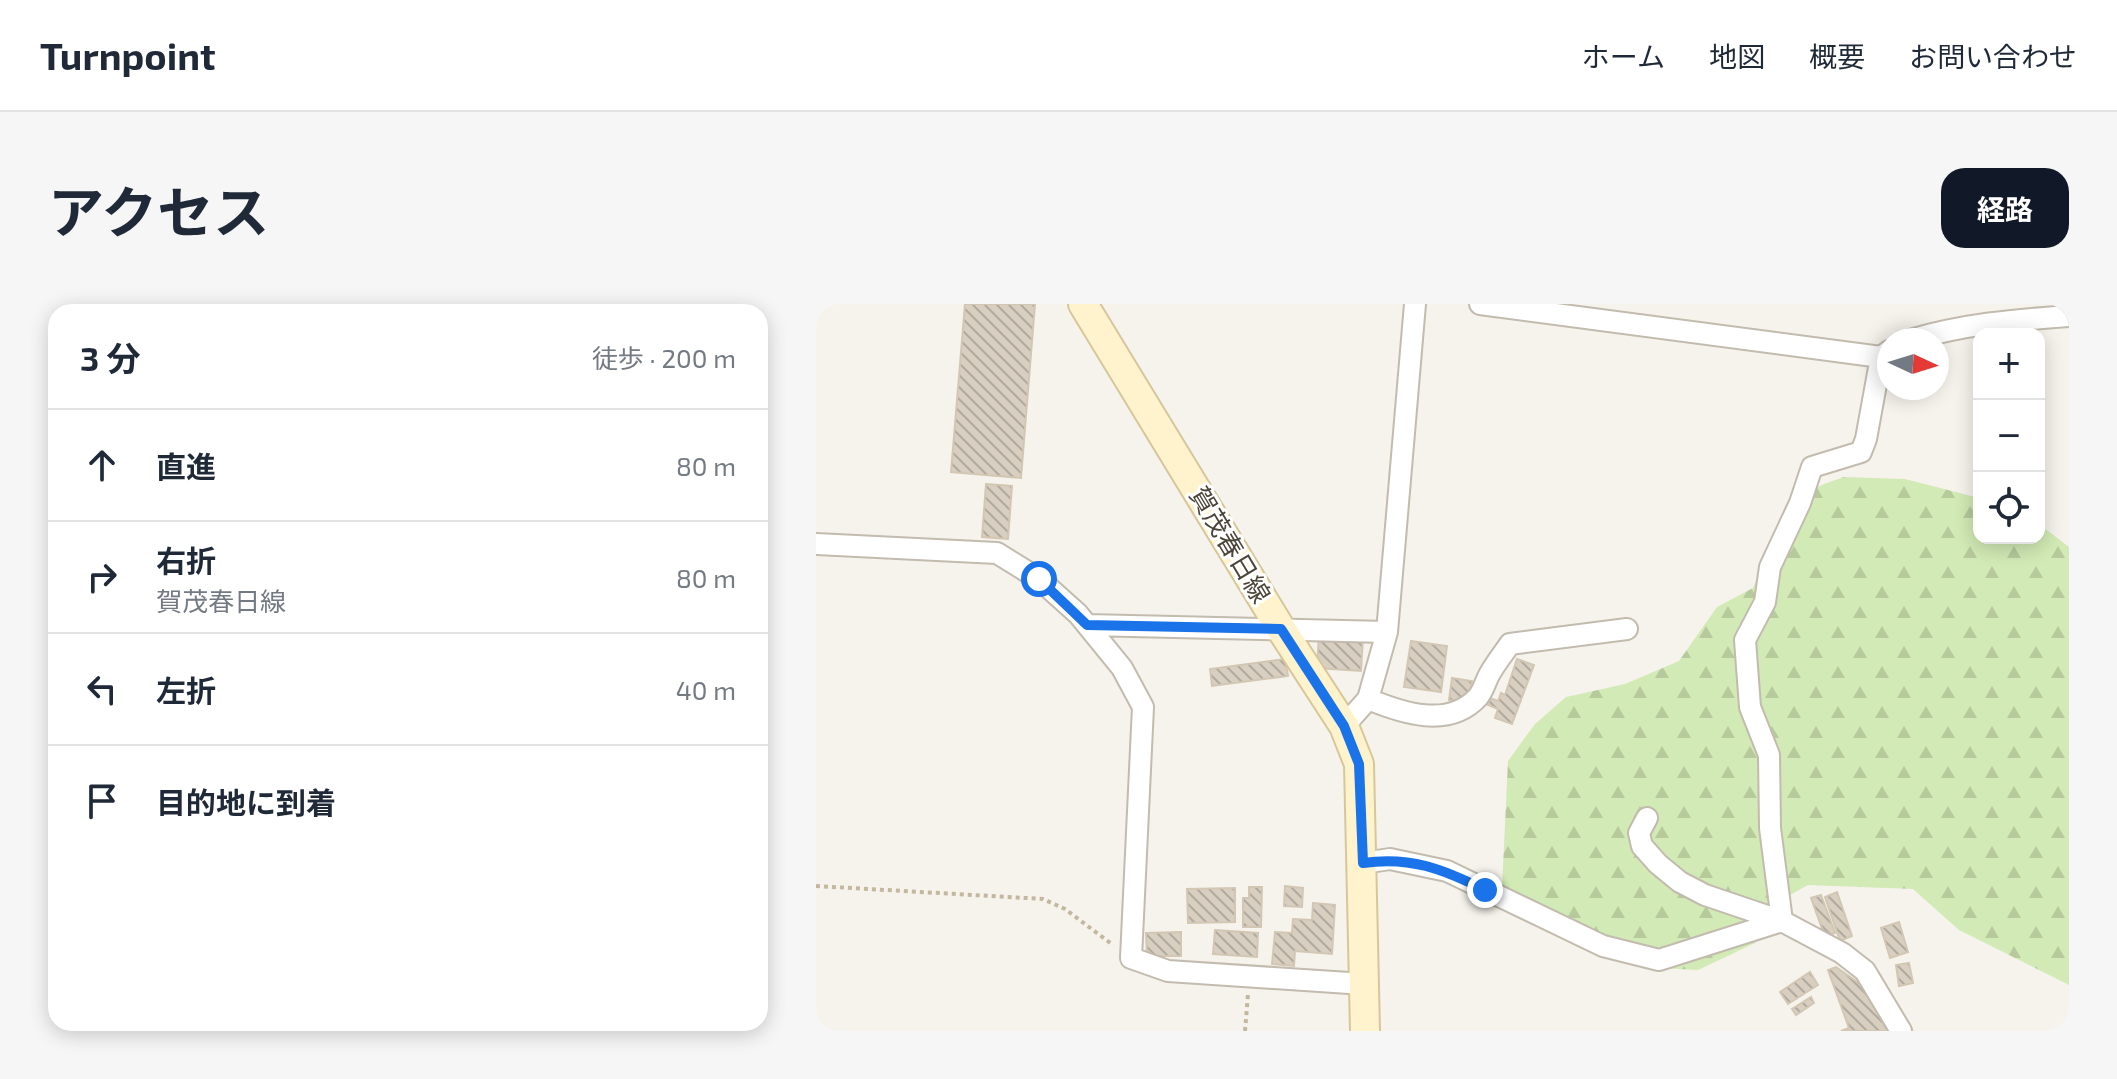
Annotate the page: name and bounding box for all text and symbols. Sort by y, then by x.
text: Turnpoint [40,32,216,78]
text: ホーム [1582,39,1665,73]
text: 地図 [1709,39,1765,73]
text: 概要 [1809,39,1865,73]
text: お問い合わせ [1909,39,2077,73]
button: 経路 [1941,168,2069,248]
text: アクセス [48,177,269,244]
north arrow [1877,328,1949,400]
map controls [1973,328,2045,544]
button: + [1973,328,2045,400]
text: 3 分 [80,337,141,378]
text: 徒歩 · 200 m [592,342,736,373]
button: − [1973,400,2045,472]
icon: ahead [80,443,124,487]
text: 直進 [156,448,216,484]
text: 80 m [676,450,736,481]
button: locate [1973,472,2045,544]
street label: 賀茂春日線 [1185,481,1278,608]
text: 右折 [156,542,216,578]
icon: right [80,555,124,599]
route start [1021,561,1057,597]
text: 80 m [676,562,736,593]
text: 賀茂春日線 [156,585,286,616]
icon: left [80,667,124,711]
text: 左折 [156,672,216,708]
text: 40 m [676,674,736,705]
icon: arrive [80,779,124,823]
text: 目的地に到着 [156,784,336,820]
route end [1467,872,1503,908]

